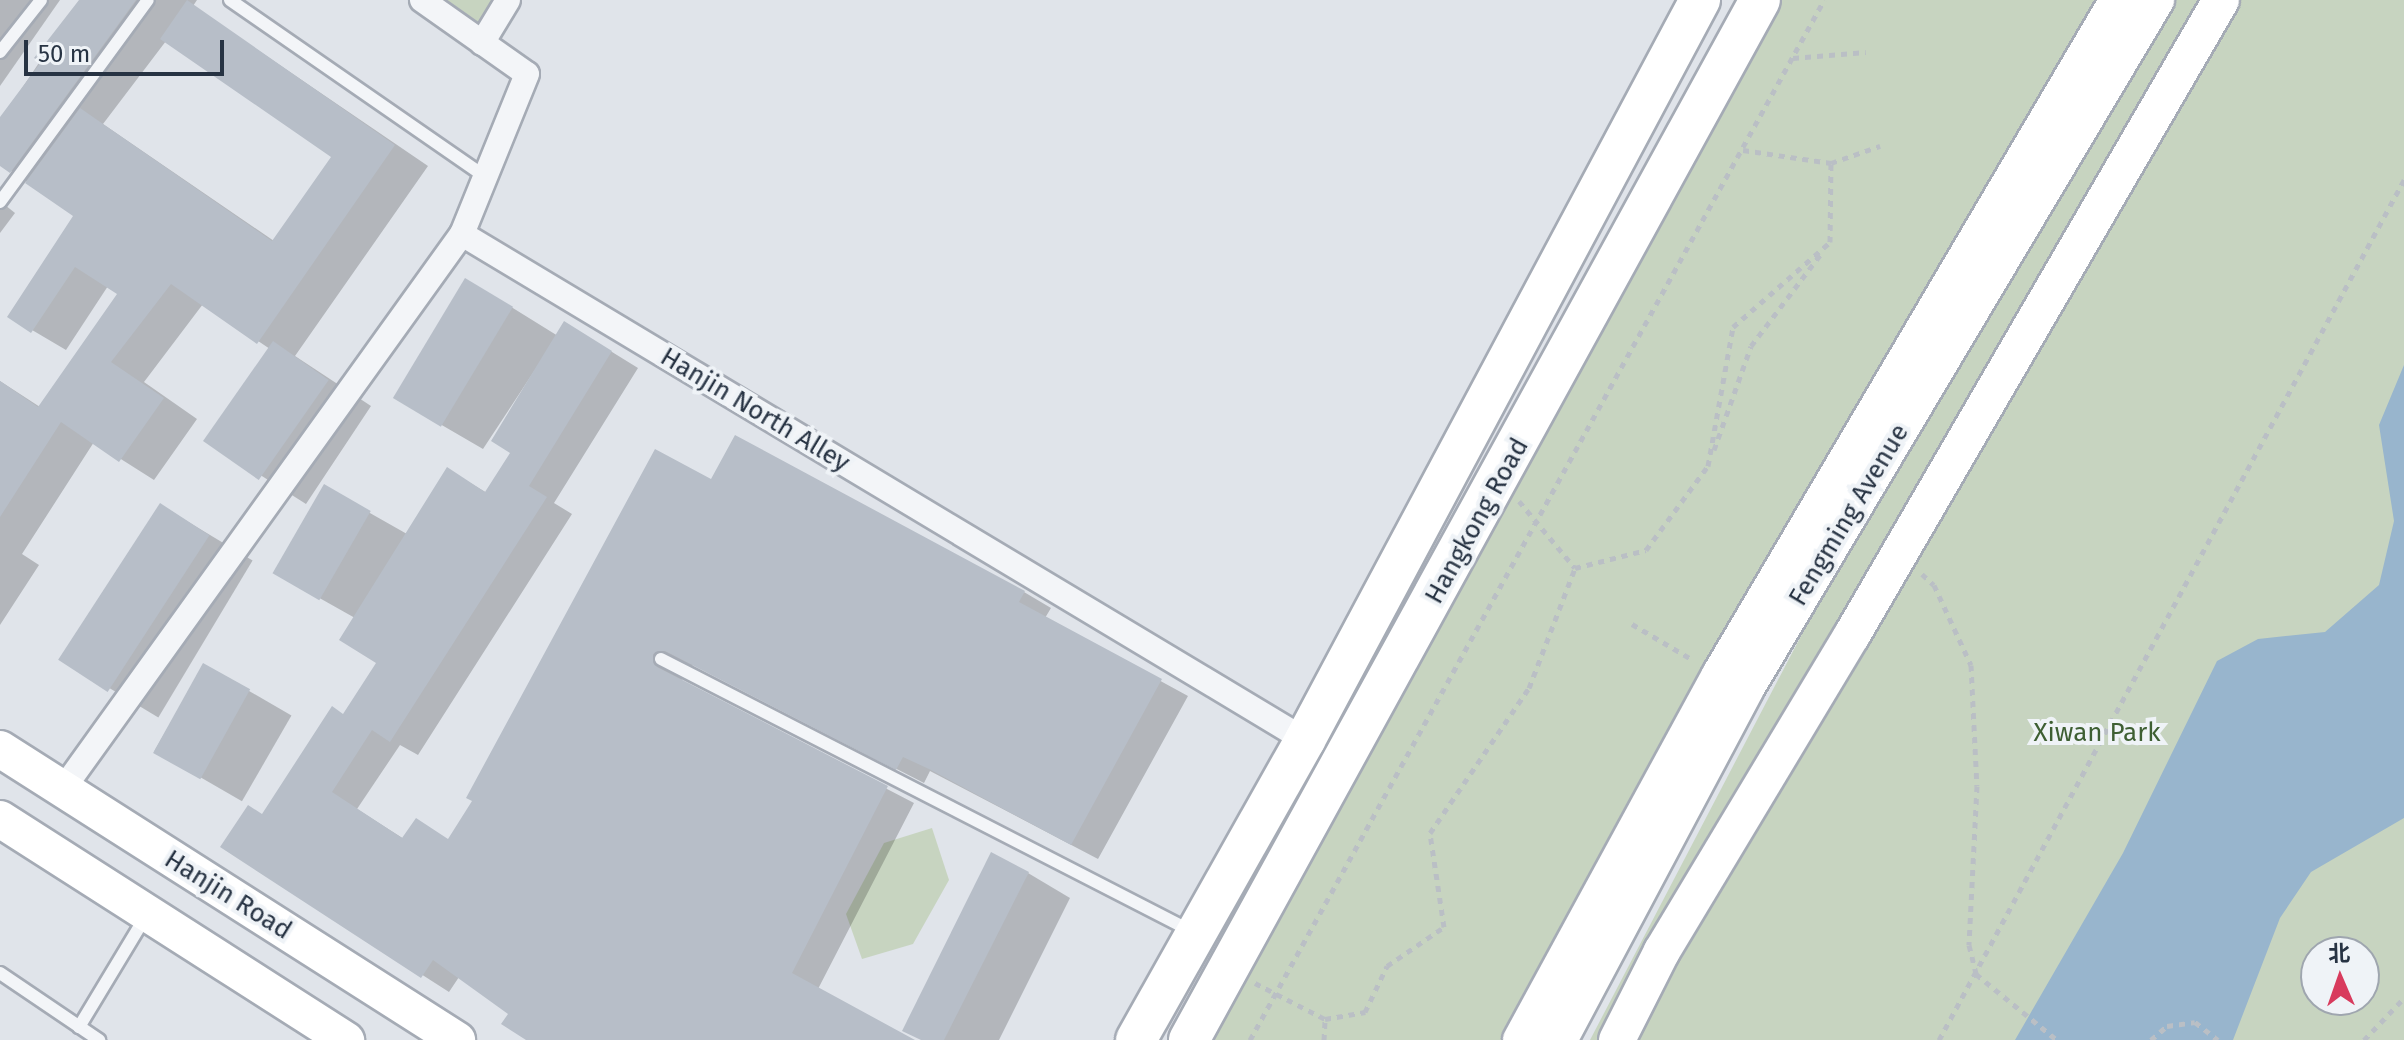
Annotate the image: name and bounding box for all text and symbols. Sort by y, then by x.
scale bar [28,24,228,74]
text: 50 m [38,40,90,68]
street label: Hanjin North Alley [655,341,855,479]
street label: Fengming Avenue [1782,419,1916,611]
street label: Hangkong Road [1419,433,1535,609]
park label: Xiwan Park [2033,717,2161,749]
street label: Hanjin Road [159,844,297,946]
north arrow [2300,936,2380,1016]
text: 北 [2328,940,2351,967]

